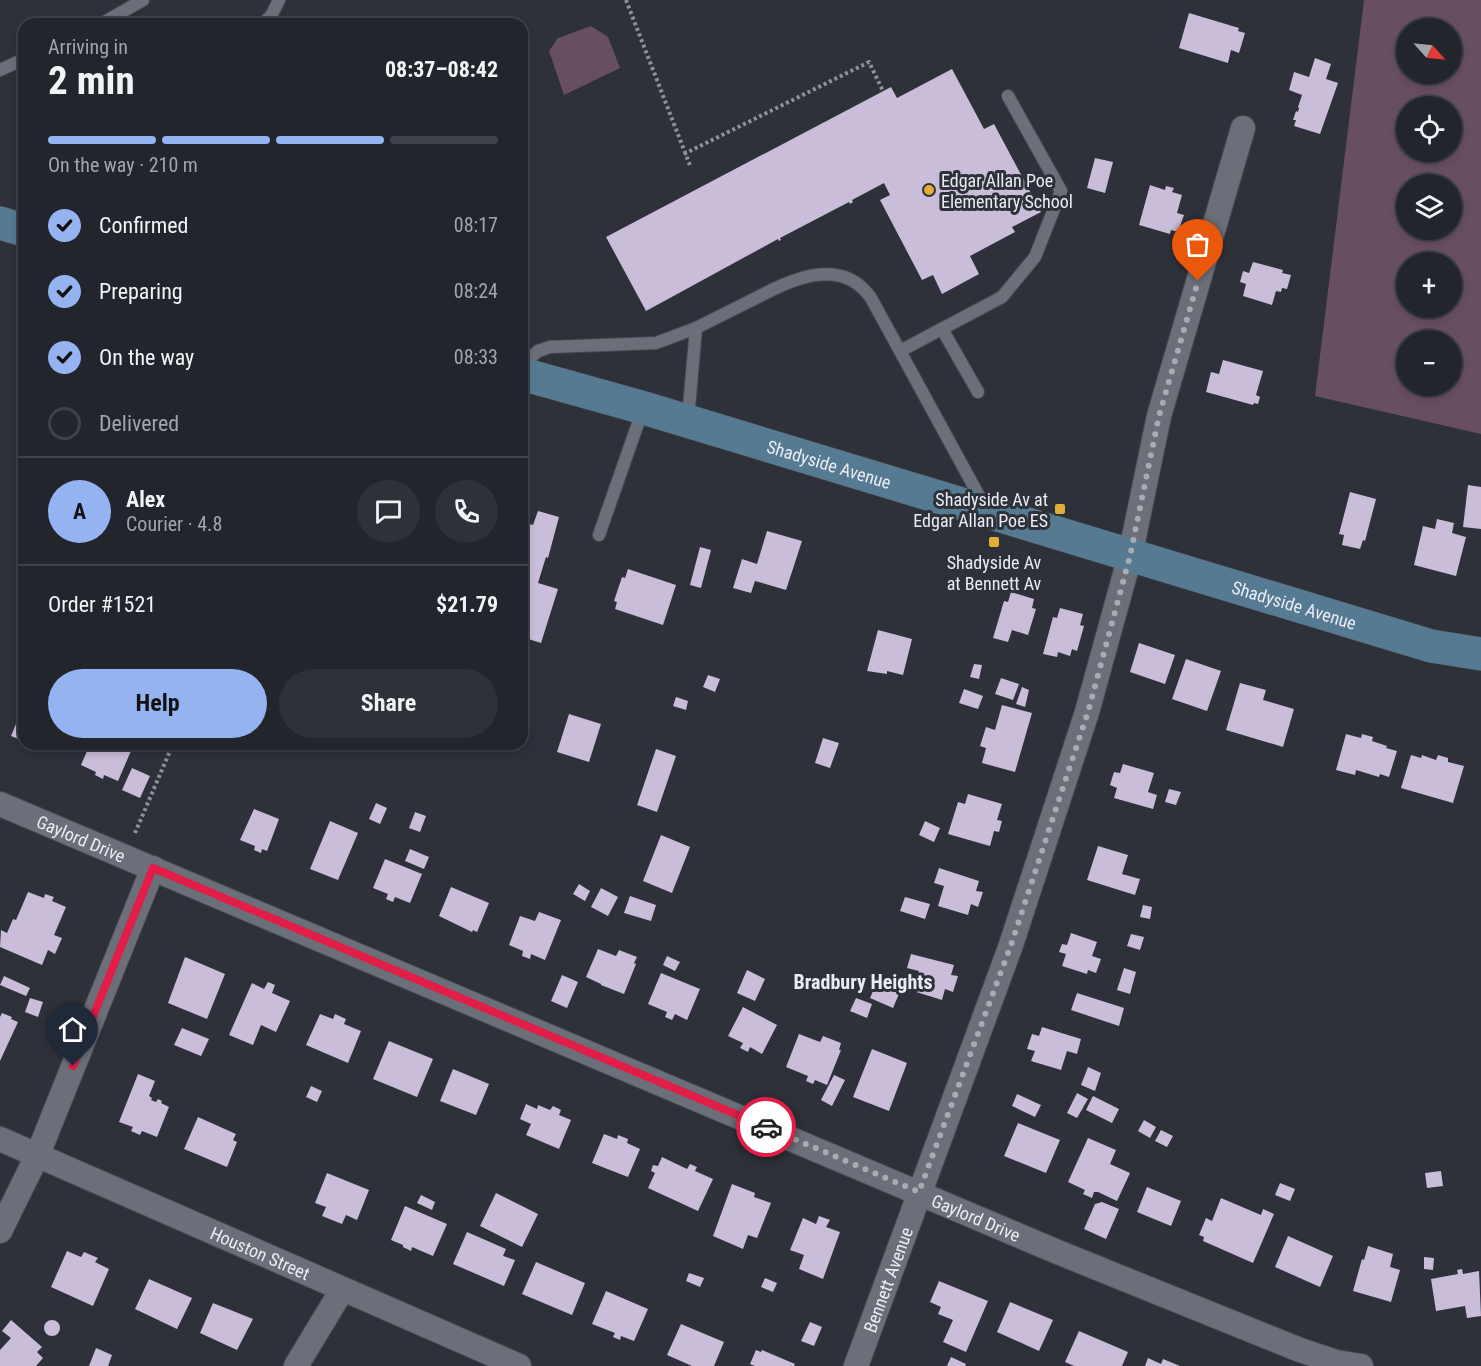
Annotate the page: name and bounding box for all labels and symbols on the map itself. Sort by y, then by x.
north arrow [1396,18,1462,84]
place label: Edgar Allan Poe Elementary School [941,170,1073,212]
marker: Edgar Allan Poe Elementary School [922,183,936,197]
pin [1172,219,1223,281]
street label: Shadyside Avenue [764,435,894,493]
place label: Shadyside Av at Edgar Allan Poe ES [913,489,1048,531]
marker: Shadyside Av at Edgar Allan Poe ES [1053,502,1067,516]
marker: Shadyside Av at Bennett Av [987,535,1001,549]
place label: Shadyside Av at Bennett Av [947,552,1042,594]
street label: Shadyside Avenue [1230,576,1359,633]
street label: Gaylord Drive [34,810,128,866]
district label: Bradbury Heights [794,970,932,994]
pin [47,1004,98,1066]
courier [736,1097,796,1157]
street label: Gaylord Drive [929,1189,1023,1245]
street label: Houston Street [207,1222,313,1284]
street label: Bennett Avenue [859,1224,917,1335]

